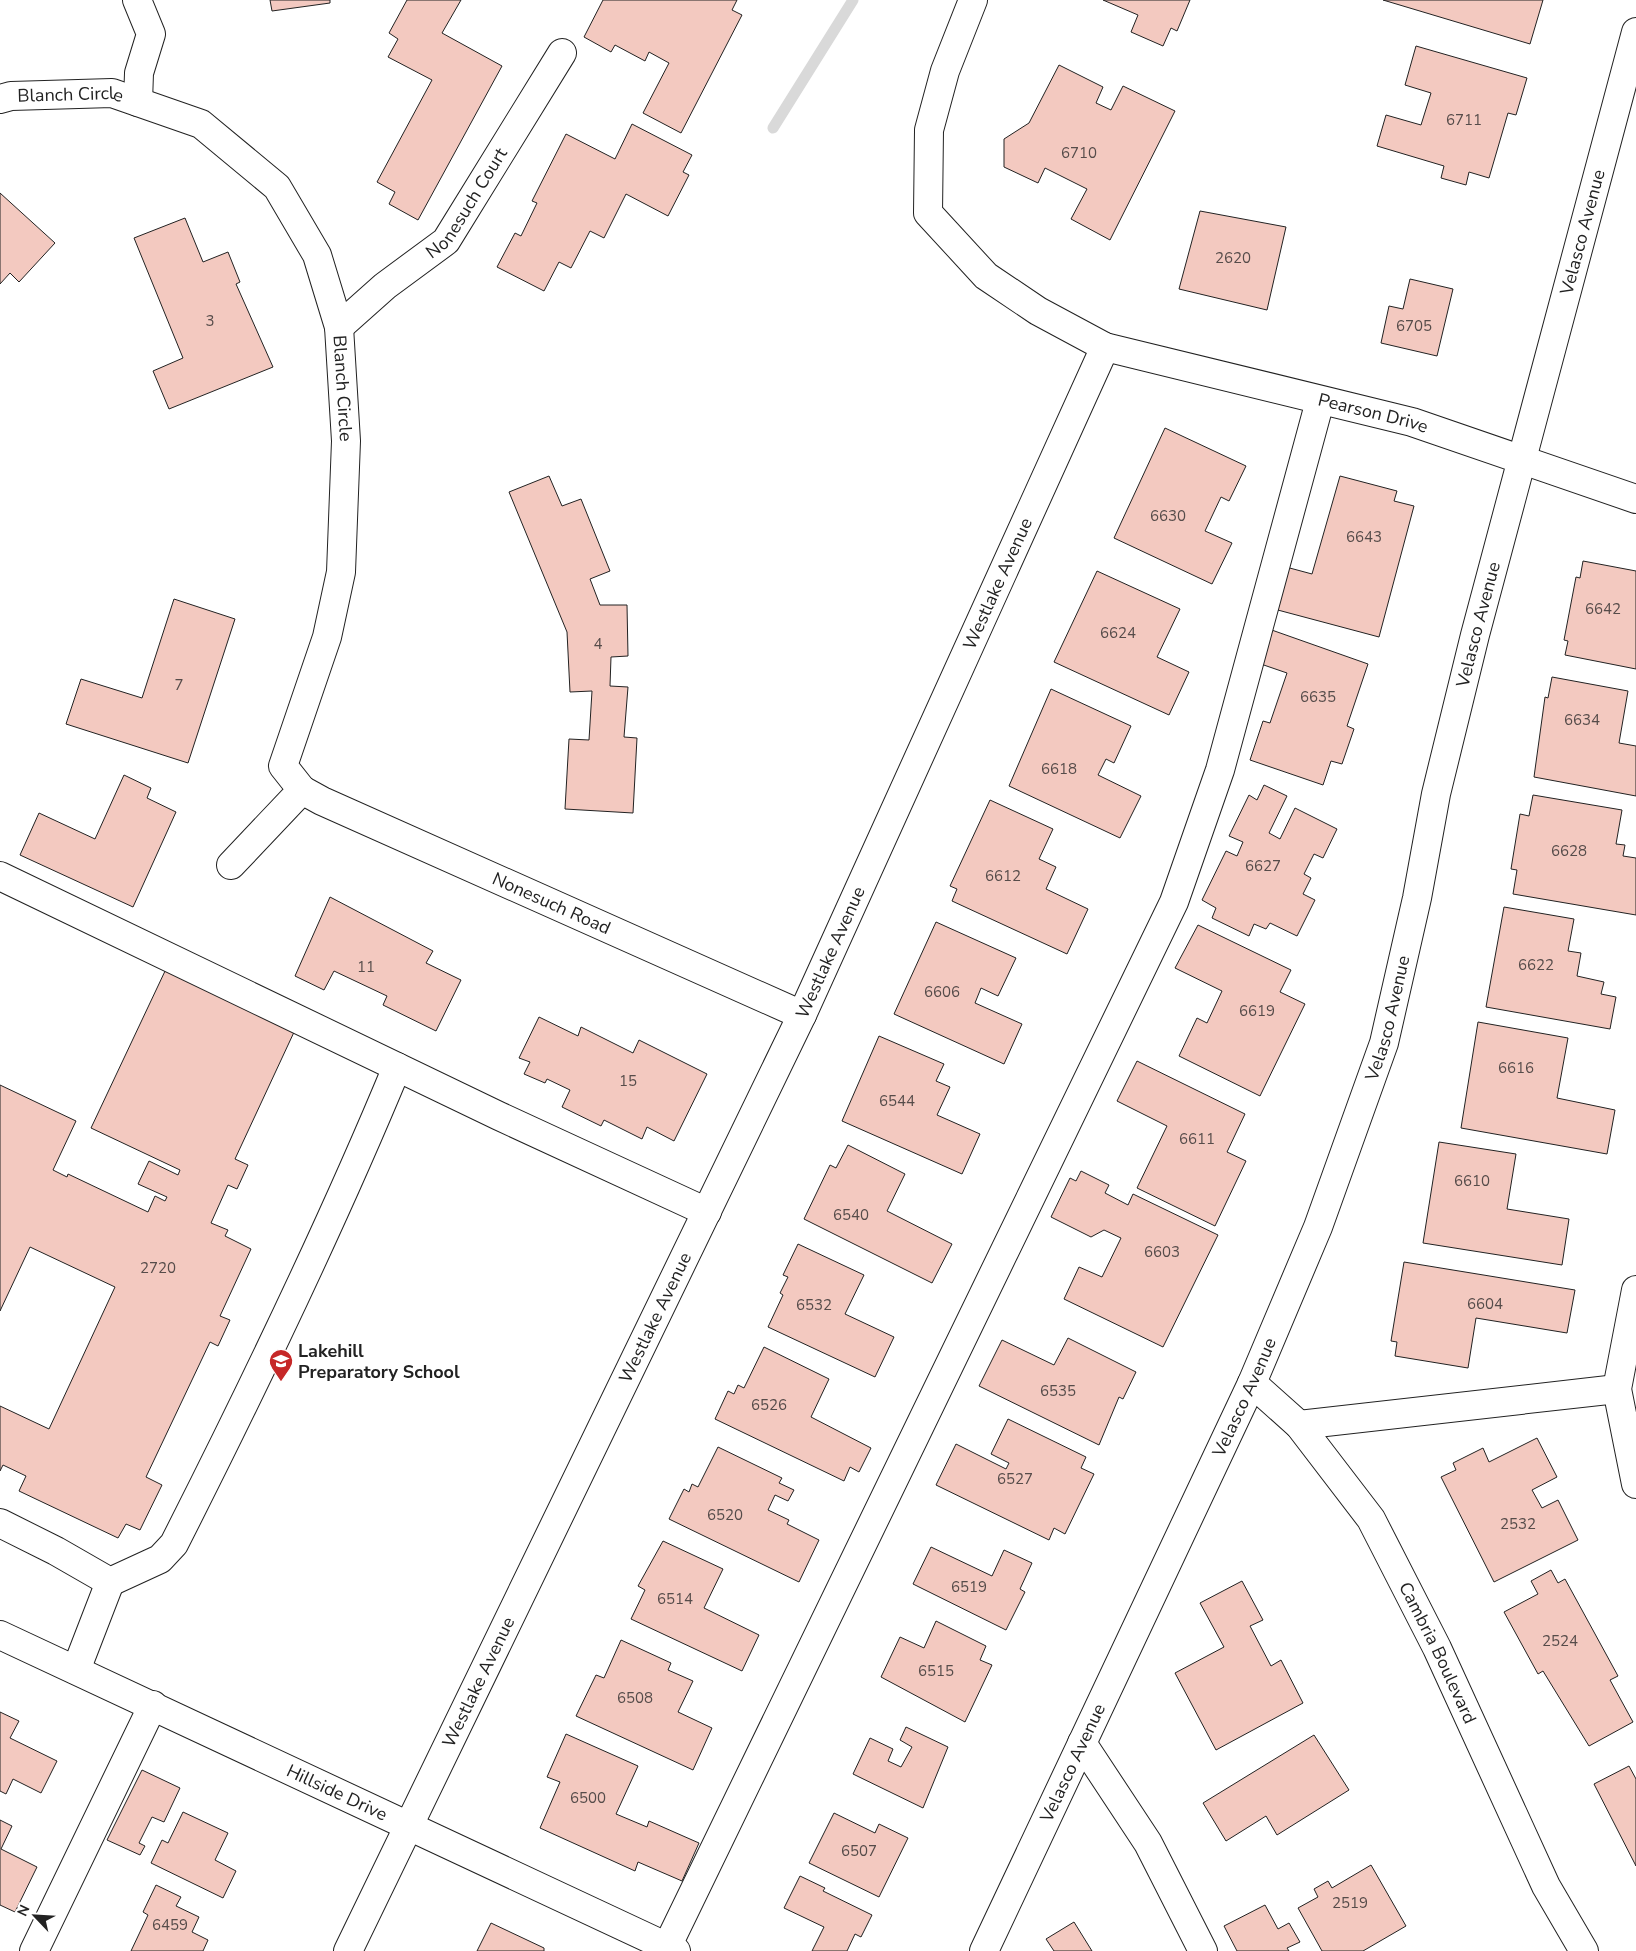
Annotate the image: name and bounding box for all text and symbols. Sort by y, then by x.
street label: Blanch Circle [17,81,127,108]
house number: 6711 [1446,110,1482,130]
street label: Nonesuch Court [421,143,513,264]
house number: 6710 [1061,143,1097,163]
street label: Velasco Avenue [1554,167,1611,298]
house number: 2620 [1215,248,1251,268]
house number: 3 [205,311,215,331]
house number: 6705 [1396,316,1432,336]
street label: Blanch Circle [328,334,358,442]
street label: Pearson Drive [1316,388,1432,439]
house number: 6630 [1150,506,1186,526]
street label: Westlake Avenue [957,514,1038,653]
house number: 6643 [1346,527,1382,547]
street label: Velasco Avenue [1450,559,1506,691]
house number: 6642 [1585,599,1621,619]
house number: 6624 [1100,623,1136,643]
house number: 4 [593,634,603,654]
house number: 7 [174,675,184,695]
house number: 6635 [1300,687,1336,707]
house number: 6634 [1564,710,1600,730]
house number: 6618 [1041,759,1077,779]
house number: 6628 [1551,841,1587,861]
house number: 6627 [1245,856,1281,876]
street label: Nonesuch Road [488,866,614,940]
house number: 6612 [985,866,1021,886]
street label: Westlake Avenue [790,883,871,1022]
street label: Velasco Avenue [1359,953,1416,1085]
house number: 6622 [1518,955,1554,975]
house number: 11 [357,957,375,977]
house number: 6606 [924,982,960,1002]
house number: 6619 [1239,1001,1275,1021]
house number: 6616 [1498,1058,1534,1078]
house number: 15 [619,1071,637,1091]
house number: 6544 [879,1091,915,1111]
house number: 6611 [1179,1129,1215,1149]
house number: 6610 [1454,1171,1490,1191]
house number: 6540 [833,1205,869,1225]
house number: 6603 [1144,1242,1180,1262]
street label: Westlake Avenue [613,1248,697,1387]
house number: 2720 [140,1258,176,1278]
house number: 6604 [1467,1294,1503,1314]
house number: 6532 [796,1295,832,1315]
street label: Velasco Avenue [1206,1334,1282,1462]
place label: Lakehill Preparatory School [298,1339,460,1384]
school or university icon: Lakehill Preparatory School [268,1348,294,1382]
house number: 6535 [1040,1381,1076,1401]
house number: 6526 [751,1395,787,1415]
house number: 6527 [997,1469,1033,1489]
house number: 6520 [707,1505,743,1525]
house number: 2532 [1500,1514,1536,1534]
house number: 6519 [951,1577,987,1597]
street label: Cambria Boulevard [1393,1578,1482,1728]
house number: 6514 [657,1589,693,1609]
street label: Westlake Avenue [437,1613,520,1751]
house number: 2524 [1542,1631,1578,1651]
house number: 6515 [918,1661,954,1681]
house number: 6508 [617,1688,653,1708]
street label: Velasco Avenue [1034,1700,1111,1827]
street label: Hillside Drive [283,1759,391,1826]
house number: 6500 [570,1788,606,1808]
house number: 6507 [841,1841,877,1861]
north arrow [10,1891,60,1941]
house number: 2519 [1332,1893,1368,1913]
text: N [13,1902,34,1919]
house number: 6459 [152,1915,188,1935]

